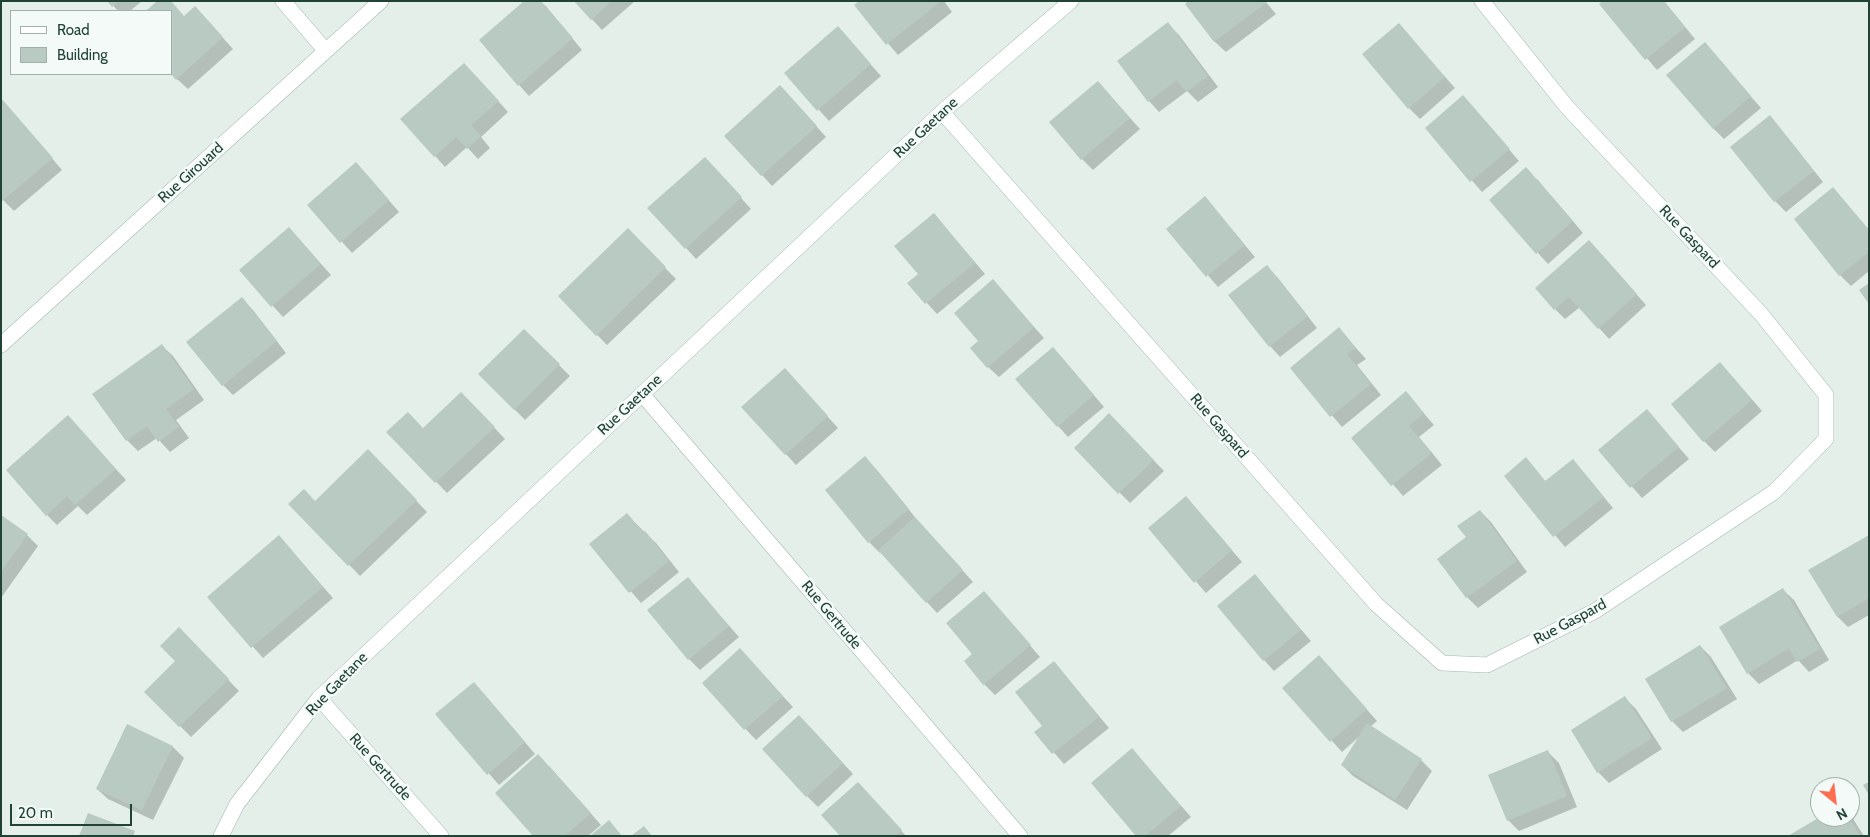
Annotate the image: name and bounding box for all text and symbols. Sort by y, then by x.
legend [10,10,172,75]
text: Road [57,21,90,39]
text: Building [57,46,108,64]
street label: Rue Gaetane [890,94,962,162]
street label: Rue Girouard [155,139,227,207]
street label: Rue Gaspard [1655,202,1723,272]
street label: Rue Gaetane [594,371,666,439]
street label: Rue Gaspard [1186,390,1252,462]
street label: Rue Gertrude [797,577,865,653]
street label: Rue Gaspard [1531,595,1609,649]
street label: Rue Gaetane [302,649,372,719]
street label: Rue Gertrude [345,730,415,804]
north arrow [1810,777,1860,827]
scale bar [12,794,135,826]
text: 20 m [18,804,53,822]
text: N [1833,804,1850,825]

